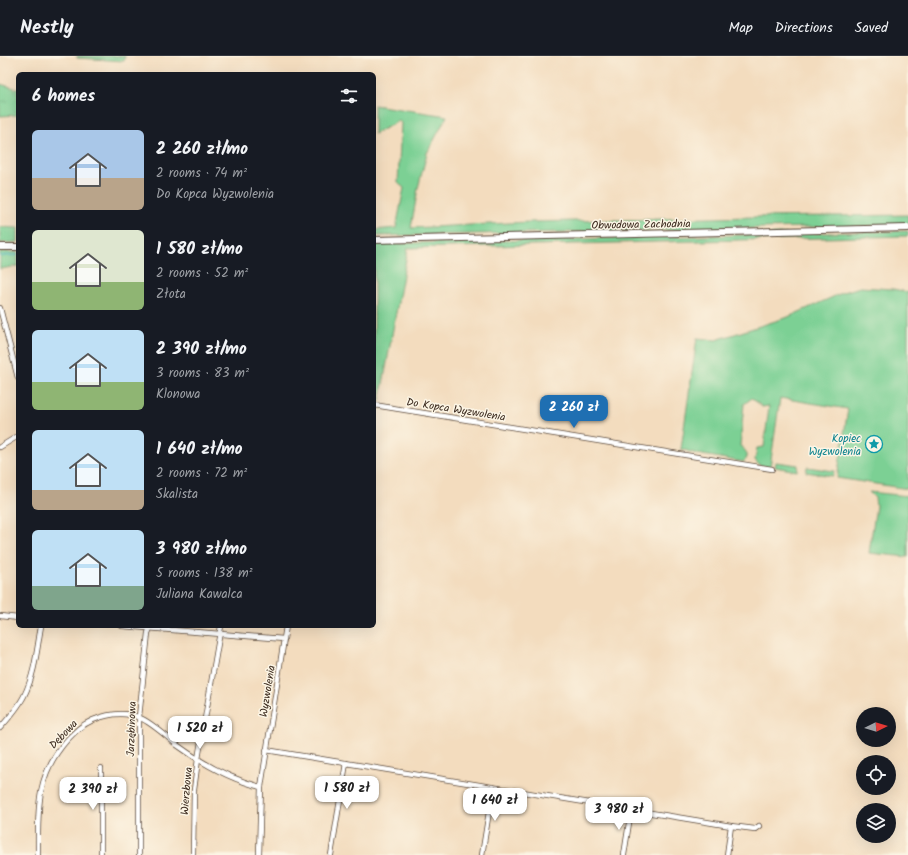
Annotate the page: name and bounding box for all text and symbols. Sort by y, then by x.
text: Nestly [20,13,74,43]
text: Map [728,17,753,39]
text: Directions [775,17,833,39]
text: Saved [855,17,888,39]
text: 6 homes [32,83,95,110]
icon: filters [338,85,360,107]
text: 2 260 zł/mo [156,136,248,163]
icon: home [64,146,112,194]
text: 2 rooms · 74 m² [156,163,247,184]
text: Do Kopca Wyzwolenia [156,184,274,205]
street label: Obwodowa Zachodnia [591,215,691,235]
text: 1 580 zł/mo [156,236,243,263]
icon: home [64,246,112,294]
text: 2 rooms · 52 m² [156,263,248,284]
text: Złota [156,284,186,305]
text: 2 390 zł/mo [156,336,247,363]
icon: home [64,346,112,394]
text: 3 rooms · 83 m² [156,363,249,384]
text: Klonowa [156,384,200,405]
street label: Do Kopca Wyzwolenia [405,393,507,427]
pin: 2 260 zł [533,395,615,429]
text: 2 260 zł [549,397,599,418]
place label: Kopiec Wyzwolenia [809,430,861,461]
place icon: Kopiec Wyzwolenia [864,434,884,454]
text: 1 640 zł/mo [156,436,243,463]
icon: home [64,446,112,494]
text: 2 rooms · 72 m² [156,463,247,484]
text: Skalista [156,484,198,505]
text: 3 980 zł/mo [156,536,247,563]
icon: home [64,546,112,594]
text: 5 rooms · 138 m² [156,563,253,584]
text: Juliana Kawalca [156,584,243,605]
street label: Wyzwolenia [255,664,281,718]
street label: Jarzębinowa [122,701,142,757]
north arrow [856,707,896,747]
map controls [856,707,896,843]
street label: Dębowa [45,716,82,754]
pin: 1 520 zł [159,716,241,750]
text: 1 520 zł [177,718,223,739]
button: locate [856,755,896,795]
street label: Wierzbowa [176,766,198,816]
pin: 1 580 zł [306,776,388,810]
pin: 2 390 zł [52,777,134,811]
text: 1 580 zł [324,778,370,799]
text: 2 390 zł [68,779,118,800]
pin: 1 640 zł [454,788,536,822]
text: 1 640 zł [472,790,518,811]
pin: 3 980 zł [578,797,660,831]
text: 3 980 zł [594,799,644,820]
button: layers [856,803,896,843]

